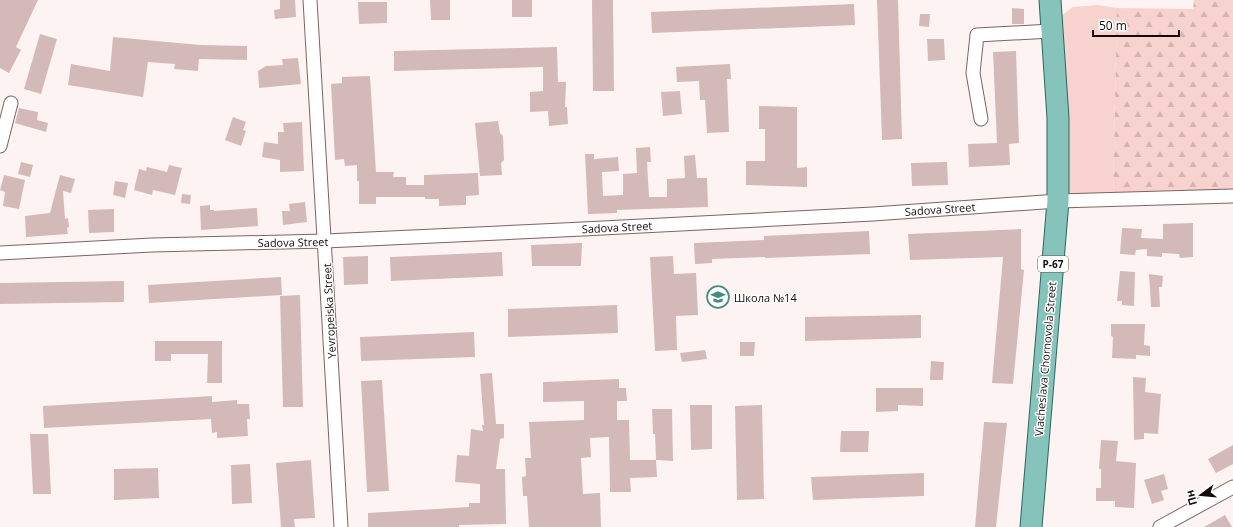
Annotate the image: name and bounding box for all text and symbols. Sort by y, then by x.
scale bar [1093,12,1179,38]
text: 50 m [1099,17,1127,34]
street label: Sadova Street [904,199,976,219]
street label: Sadova Street [581,218,653,236]
street label: Sadova Street [258,234,329,250]
road number: Р-67 [1038,256,1068,272]
street label: Yevropeiska Street [319,263,339,359]
street label: Viacheslava Chornovola Street [1031,281,1059,437]
school or university icon: Школа №14 [705,284,731,310]
place label: Школа №14 [734,290,797,305]
north arrow [1181,475,1221,515]
text: Пн [1182,488,1200,507]

